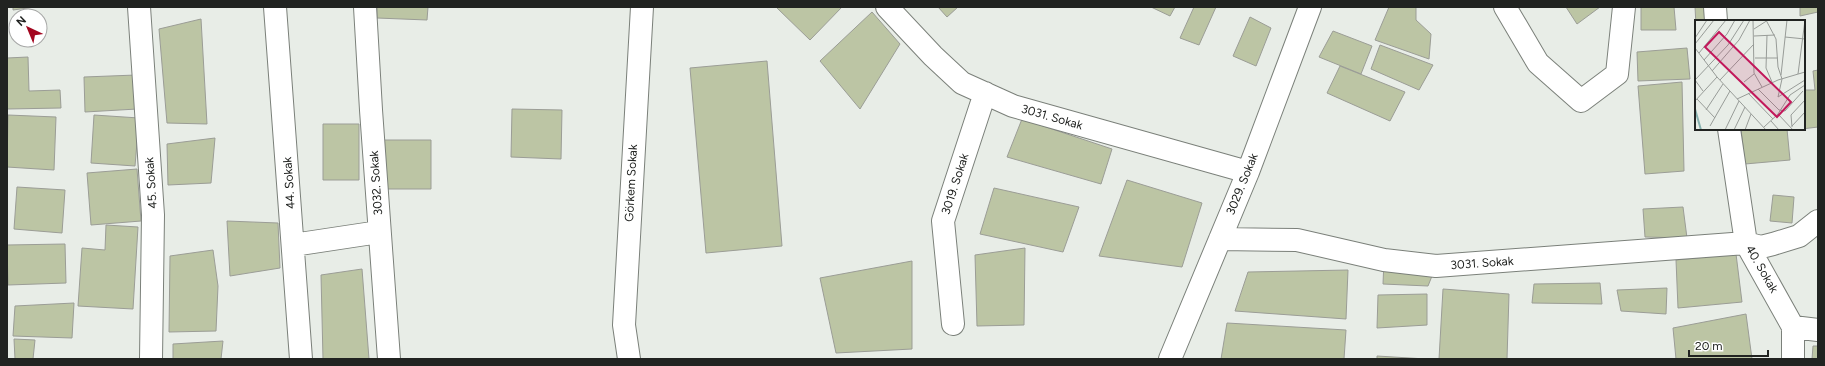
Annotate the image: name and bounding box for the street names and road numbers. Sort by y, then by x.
street label: 3031. Sokak [1020,102,1084,132]
street label: Görkem Sokak [622,144,640,222]
street label: 3032. Sokak [367,150,385,216]
street label: 3029. Sokak [1223,151,1261,217]
street label: 3019. Sokak [939,152,972,216]
street label: 44. Sokak [280,156,298,210]
street label: 45. Sokak [142,157,160,209]
street label: 40. Sokak [1743,243,1781,295]
street label: 3031. Sokak [1450,254,1514,272]

